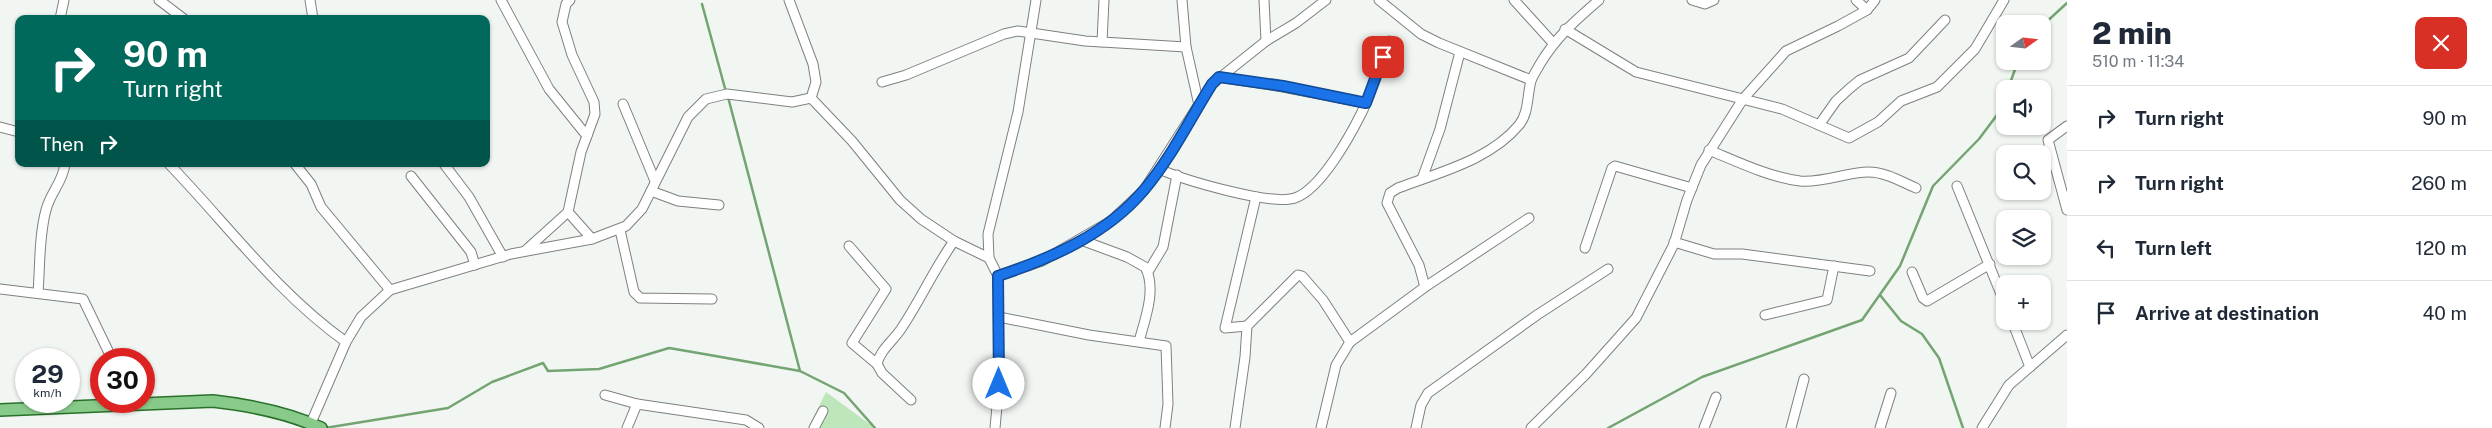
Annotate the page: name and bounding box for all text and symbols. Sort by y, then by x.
north arrow [1996,15,2051,70]
map controls [1996,15,2051,330]
text: 2 min [2092,15,2172,51]
button: close [2415,17,2467,69]
text: 90 m [123,34,208,75]
icon: right [40,35,105,100]
pin [1362,36,1404,78]
icon: arrive [1369,43,1397,71]
text: 510 m · 11:34 [2092,52,2184,71]
text: Turn right [123,76,223,102]
button: sound [1996,80,2051,135]
icon: right [2092,104,2120,132]
text: Turn right [2135,107,2224,129]
text: 90 m [2423,107,2467,129]
icon: right [94,130,122,158]
text: Then [40,133,84,155]
button: search [1996,145,2051,200]
icon: right [2092,169,2120,197]
text: Turn right [2135,172,2224,194]
text: 260 m [2411,172,2467,194]
button: layers [1996,210,2051,265]
icon: left [2092,234,2120,262]
text: Turn left [2135,237,2212,259]
text: 120 m [2415,237,2467,259]
button: + [1996,275,2051,330]
icon: arrive [2092,299,2120,327]
text: Arrive at destination [2135,302,2319,324]
text: 40 m [2422,302,2467,324]
speed limit sign: 30 [90,348,155,413]
position arrow [972,357,1024,409]
text: 29 [31,359,64,389]
text: km/h [33,386,62,400]

